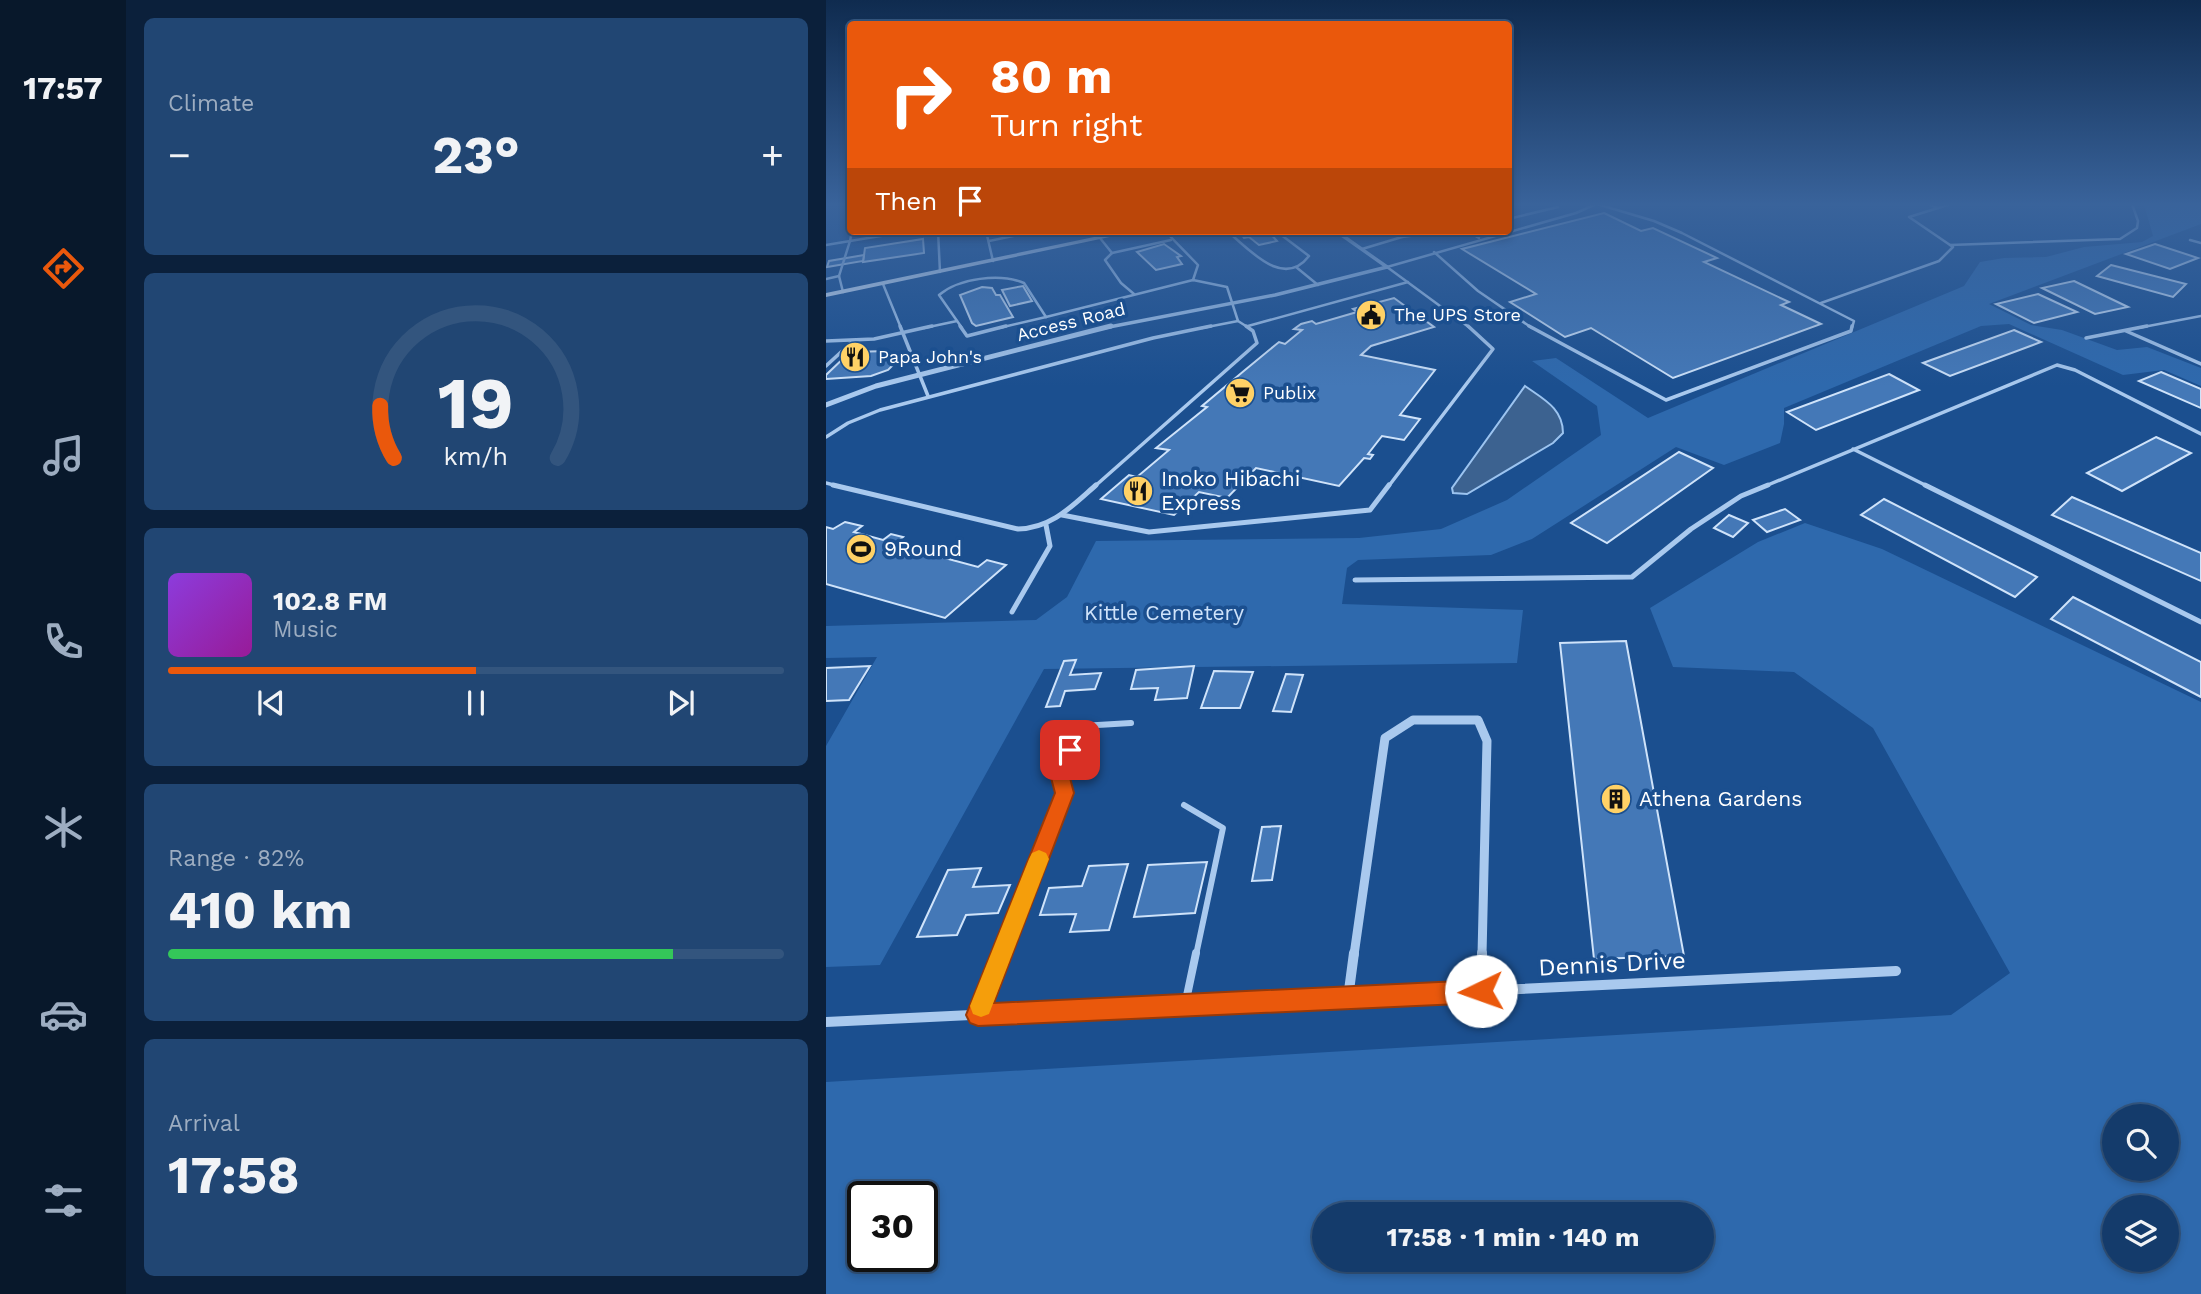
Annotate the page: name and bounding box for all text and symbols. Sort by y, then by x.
text: 80 m [990,47,1112,105]
icon: right [875,49,966,140]
text: 17:57 [23,69,103,107]
text: Climate [168,90,254,117]
text: Turn right [990,106,1142,144]
text: 23° [432,125,520,186]
text: − [168,133,191,177]
text: + [761,133,784,177]
icon: arrive [951,182,989,220]
text: Then [875,186,937,216]
icon: directions [39,244,88,293]
street label: Access Road [1014,298,1127,345]
public building icon: The UPS Store [1354,298,1388,332]
place label: The UPS Store [1394,304,1521,325]
restaurant icon: Papa John's [838,340,872,374]
place label: Papa John's [878,346,982,367]
text: 19 [438,360,514,446]
supermarket icon: Publix [1223,376,1257,410]
place label: Publix [1263,382,1316,403]
icon: music [39,431,88,480]
text: km/h [444,442,508,471]
place label: Inoko Hibachi Express [1161,466,1300,515]
restaurant icon: Inoko Hibachi Express [1121,474,1155,508]
sports icon: 9Round [844,532,878,566]
place label: 9Round [884,536,962,561]
text: 102.8 FM [273,586,387,616]
park label: Kittle Cemetery [1084,600,1244,625]
text: Music [273,616,338,643]
icon: phone [39,617,88,666]
icon: previous [252,684,290,722]
icon: pause [457,684,495,722]
icon: next [662,684,700,722]
pin [1040,720,1100,780]
icon: arrive [1051,731,1089,769]
building icon: Athena Gardens [1599,782,1633,816]
place label: Athena Gardens [1639,786,1802,811]
icon: climate [39,803,88,852]
text: Range · 82% [168,845,304,872]
text: 410 km [168,880,352,941]
street label: Dennis Drive [1537,946,1687,982]
position arrow [1444,954,1518,1028]
icon: car [39,990,88,1039]
map controls [2102,1104,2179,1272]
button: search [2102,1104,2179,1181]
text: Arrival [168,1110,240,1137]
text: 17:58 [168,1145,300,1206]
icon: filters [39,1176,88,1225]
speed limit sign: 30 [847,1181,938,1272]
button: layers [2102,1195,2179,1272]
text: 17:58 · 1 min · 140 m [1387,1222,1639,1252]

